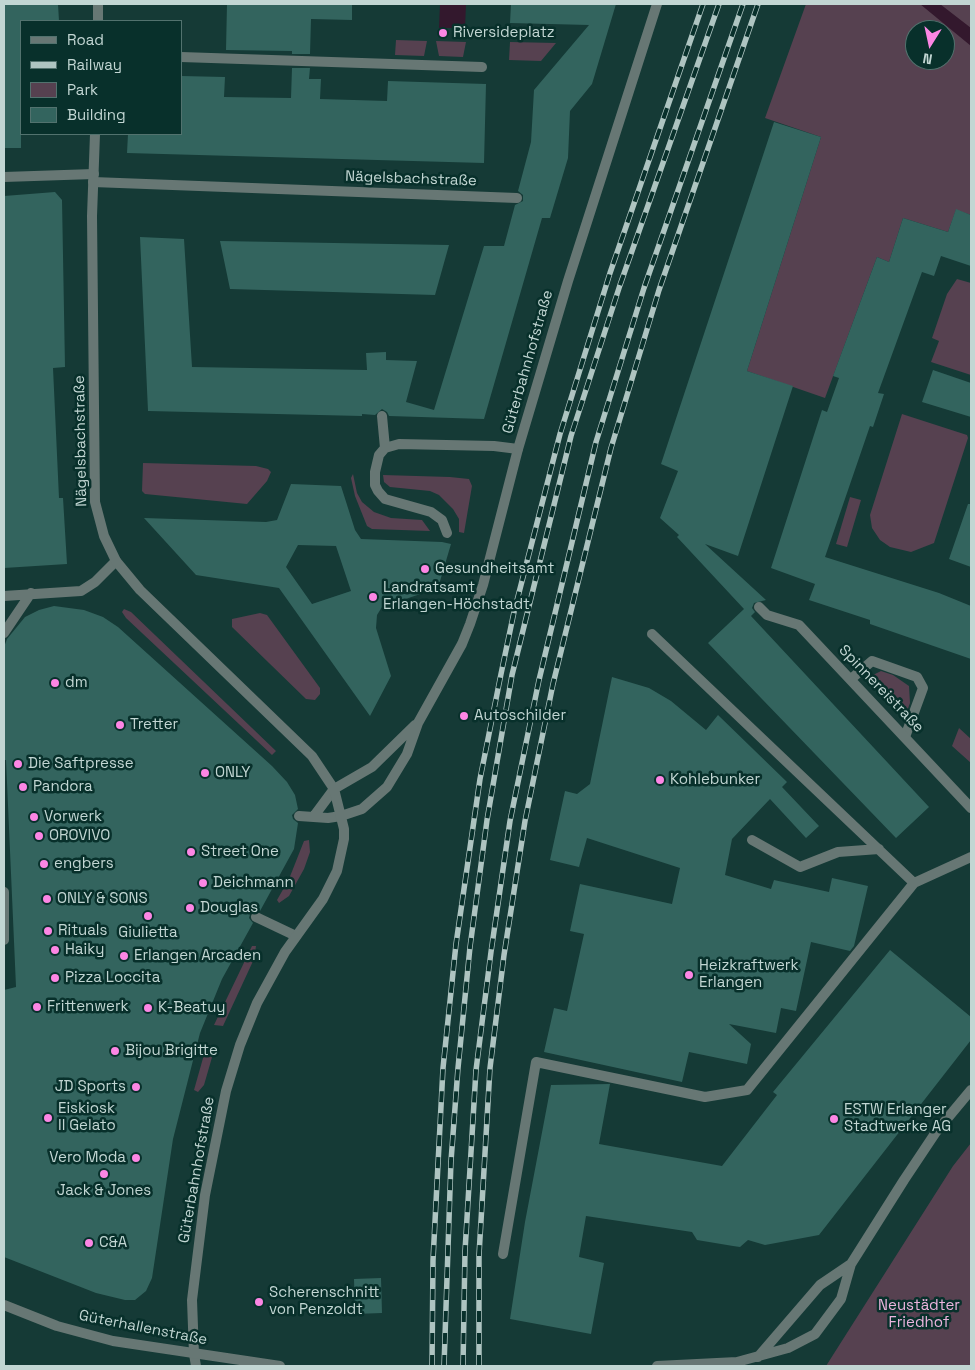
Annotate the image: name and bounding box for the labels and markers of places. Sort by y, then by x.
place label: Riversideplatz [453,24,555,42]
marker: Riversideplatz [437,27,449,39]
place label: Gesundheitsamt [435,560,554,578]
marker: Gesundheitsamt [419,563,431,575]
place label: Landratsamt Erlangen-Höchstadt [383,579,530,614]
marker: Landratsamt Erlangen-Höchstadt [367,591,379,603]
place label: dm [65,674,88,692]
marker: dm [49,677,61,689]
place label: Autoschilder [474,707,566,725]
marker: Autoschilder [458,710,470,722]
place label: Tretter [130,716,178,734]
marker: Tretter [114,719,126,731]
place label: Die Saftpresse [28,755,134,773]
marker: Die Saftpresse [12,758,24,770]
place label: ONLY [215,764,250,782]
marker: ONLY [199,767,211,779]
place label: Kohlebunker [670,771,760,789]
marker: Kohlebunker [654,774,666,786]
place label: Pandora [33,778,93,796]
marker: Pandora [17,781,29,793]
place label: Vorwerk [44,808,102,826]
marker: Vorwerk [28,811,40,823]
place label: OROVIVO [49,827,110,845]
marker: OROVIVO [33,830,45,842]
place label: Street One [201,843,279,861]
marker: Street One [185,846,197,858]
place label: engbers [54,855,114,873]
marker: engbers [38,858,50,870]
place label: Deichmann [213,874,294,892]
marker: Deichmann [197,877,209,889]
place label: ONLY & SONS [57,890,148,908]
marker: ONLY & SONS [41,893,53,905]
place label: Douglas [200,899,258,917]
marker: Douglas [184,902,196,914]
marker: Giulietta [142,910,154,922]
place label: Rituals [58,922,107,940]
place label: Giulietta [118,924,178,942]
marker: Rituals [42,925,54,937]
place label: Haiky [65,941,104,959]
marker: Haiky [49,944,61,956]
place label: Erlangen Arcaden [134,947,261,965]
marker: Erlangen Arcaden [118,950,130,962]
place label: Heizkraftwerk Erlangen [699,957,799,992]
place label: Pizza Loccita [65,969,160,987]
marker: Heizkraftwerk Erlangen [683,969,695,981]
marker: Pizza Loccita [49,972,61,984]
place label: Frittenwerk [47,998,129,1016]
place label: K-Beatuy [158,999,226,1017]
marker: Frittenwerk [31,1001,43,1013]
marker: K-Beatuy [142,1002,154,1014]
place label: Bijou Brigitte [125,1042,218,1060]
marker: Bijou Brigitte [109,1045,121,1057]
place label: JD Sports [55,1078,126,1096]
marker: JD Sports [130,1081,142,1093]
place label: Eiskiosk II Gelato [58,1100,116,1135]
place label: ESTW Erlanger Stadtwerke AG [844,1101,951,1136]
marker: Eiskiosk II Gelato [42,1112,54,1124]
marker: ESTW Erlanger Stadtwerke AG [828,1113,840,1125]
place label: Vero Moda [49,1149,126,1167]
marker: Vero Moda [130,1152,142,1164]
marker: Jack & Jones [98,1168,110,1180]
place label: Jack & Jones [57,1182,151,1200]
place label: C&A [99,1234,127,1252]
marker: C&A [83,1237,95,1249]
place label: Scherenschnitt von Penzoldt [269,1284,379,1319]
marker: Scherenschnitt von Penzoldt [253,1296,265,1308]

